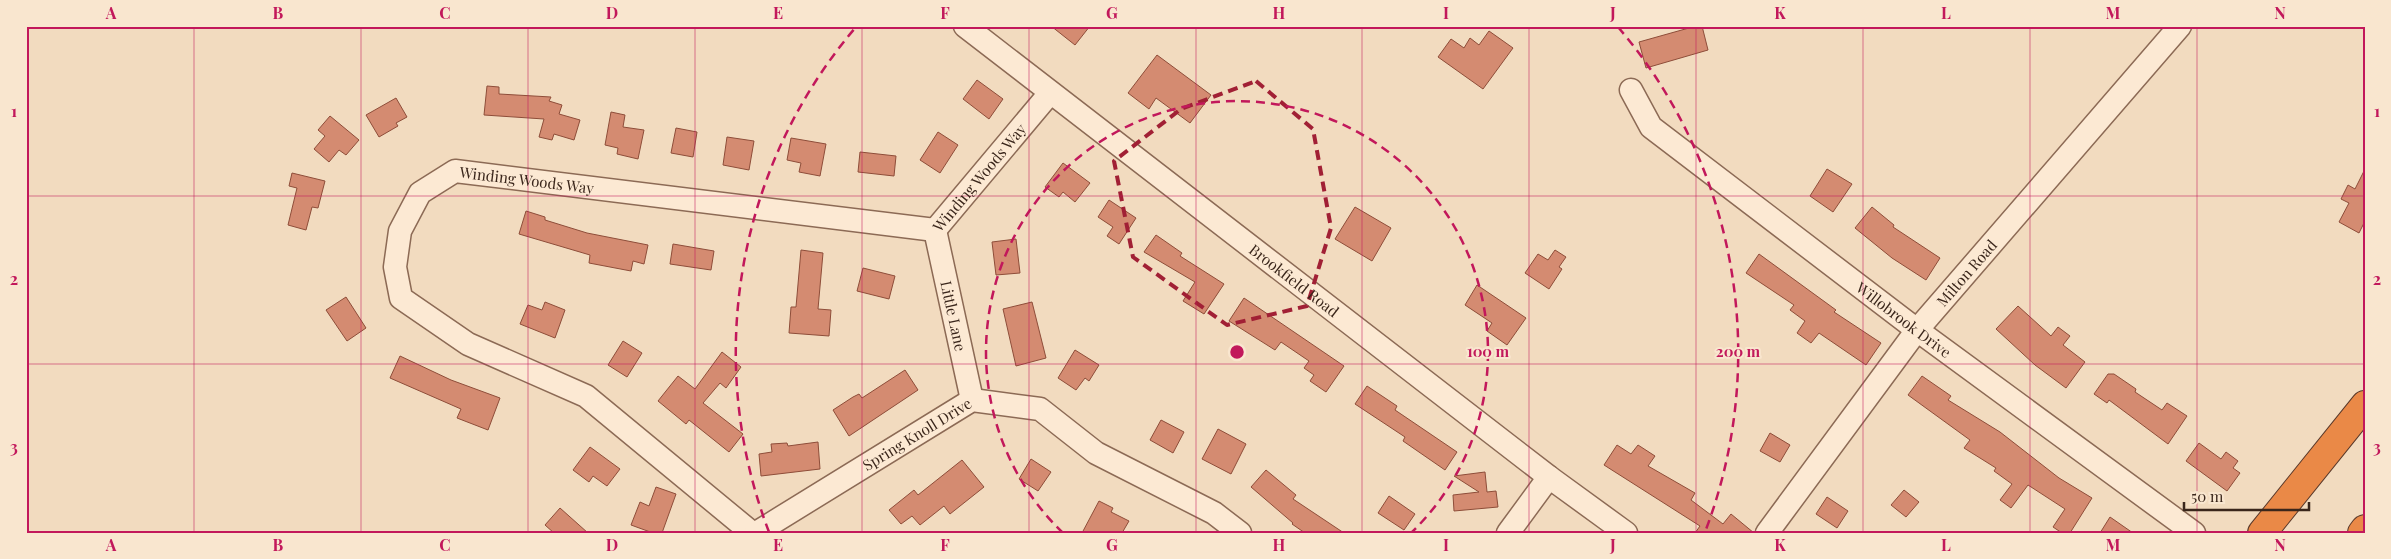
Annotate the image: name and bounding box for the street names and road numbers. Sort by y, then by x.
street label: Winding Woods Way [927,119,1031,236]
street label: Winding Woods Way [458,162,596,198]
street label: Milton Road [1932,235,2001,310]
street label: Brookfield Road [1245,239,1343,321]
street label: Willobrook Drive [1852,277,1955,362]
street label: Little Lane [936,279,971,353]
street label: Spring Knoll Drive [859,393,975,475]

